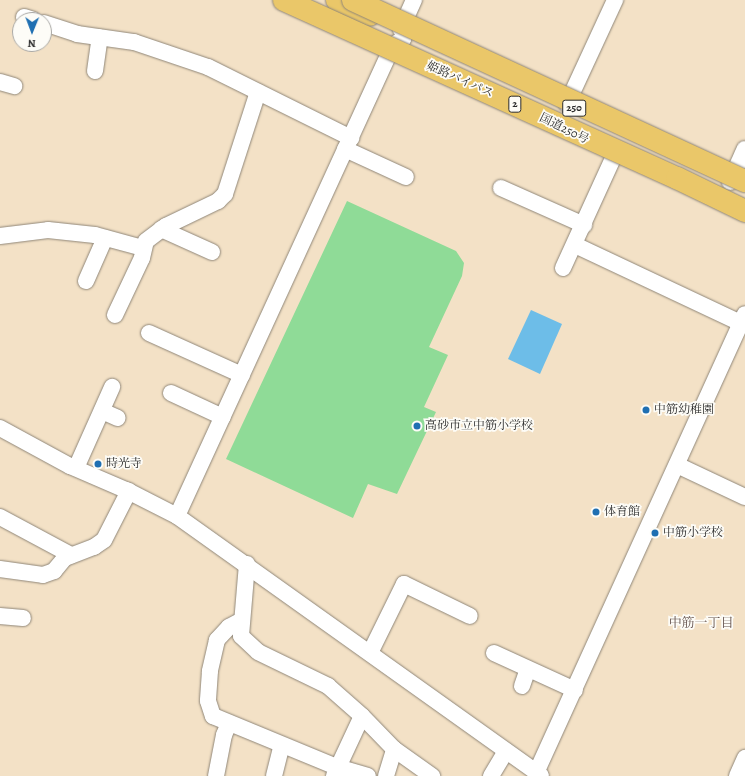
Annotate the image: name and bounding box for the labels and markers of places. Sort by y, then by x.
place label: 中筋幼稚園 [654,403,714,417]
marker: 中筋幼稚園 [641,405,651,415]
place label: 高砂市立中筋小学校 [425,419,533,433]
marker: 高砂市立中筋小学校 [412,421,422,431]
place label: 時光寺 [106,457,142,471]
marker: 時光寺 [93,459,103,469]
place label: 体育館 [604,505,640,519]
marker: 体育館 [591,507,601,517]
place label: 中筋小学校 [663,526,723,540]
marker: 中筋小学校 [650,528,660,538]

